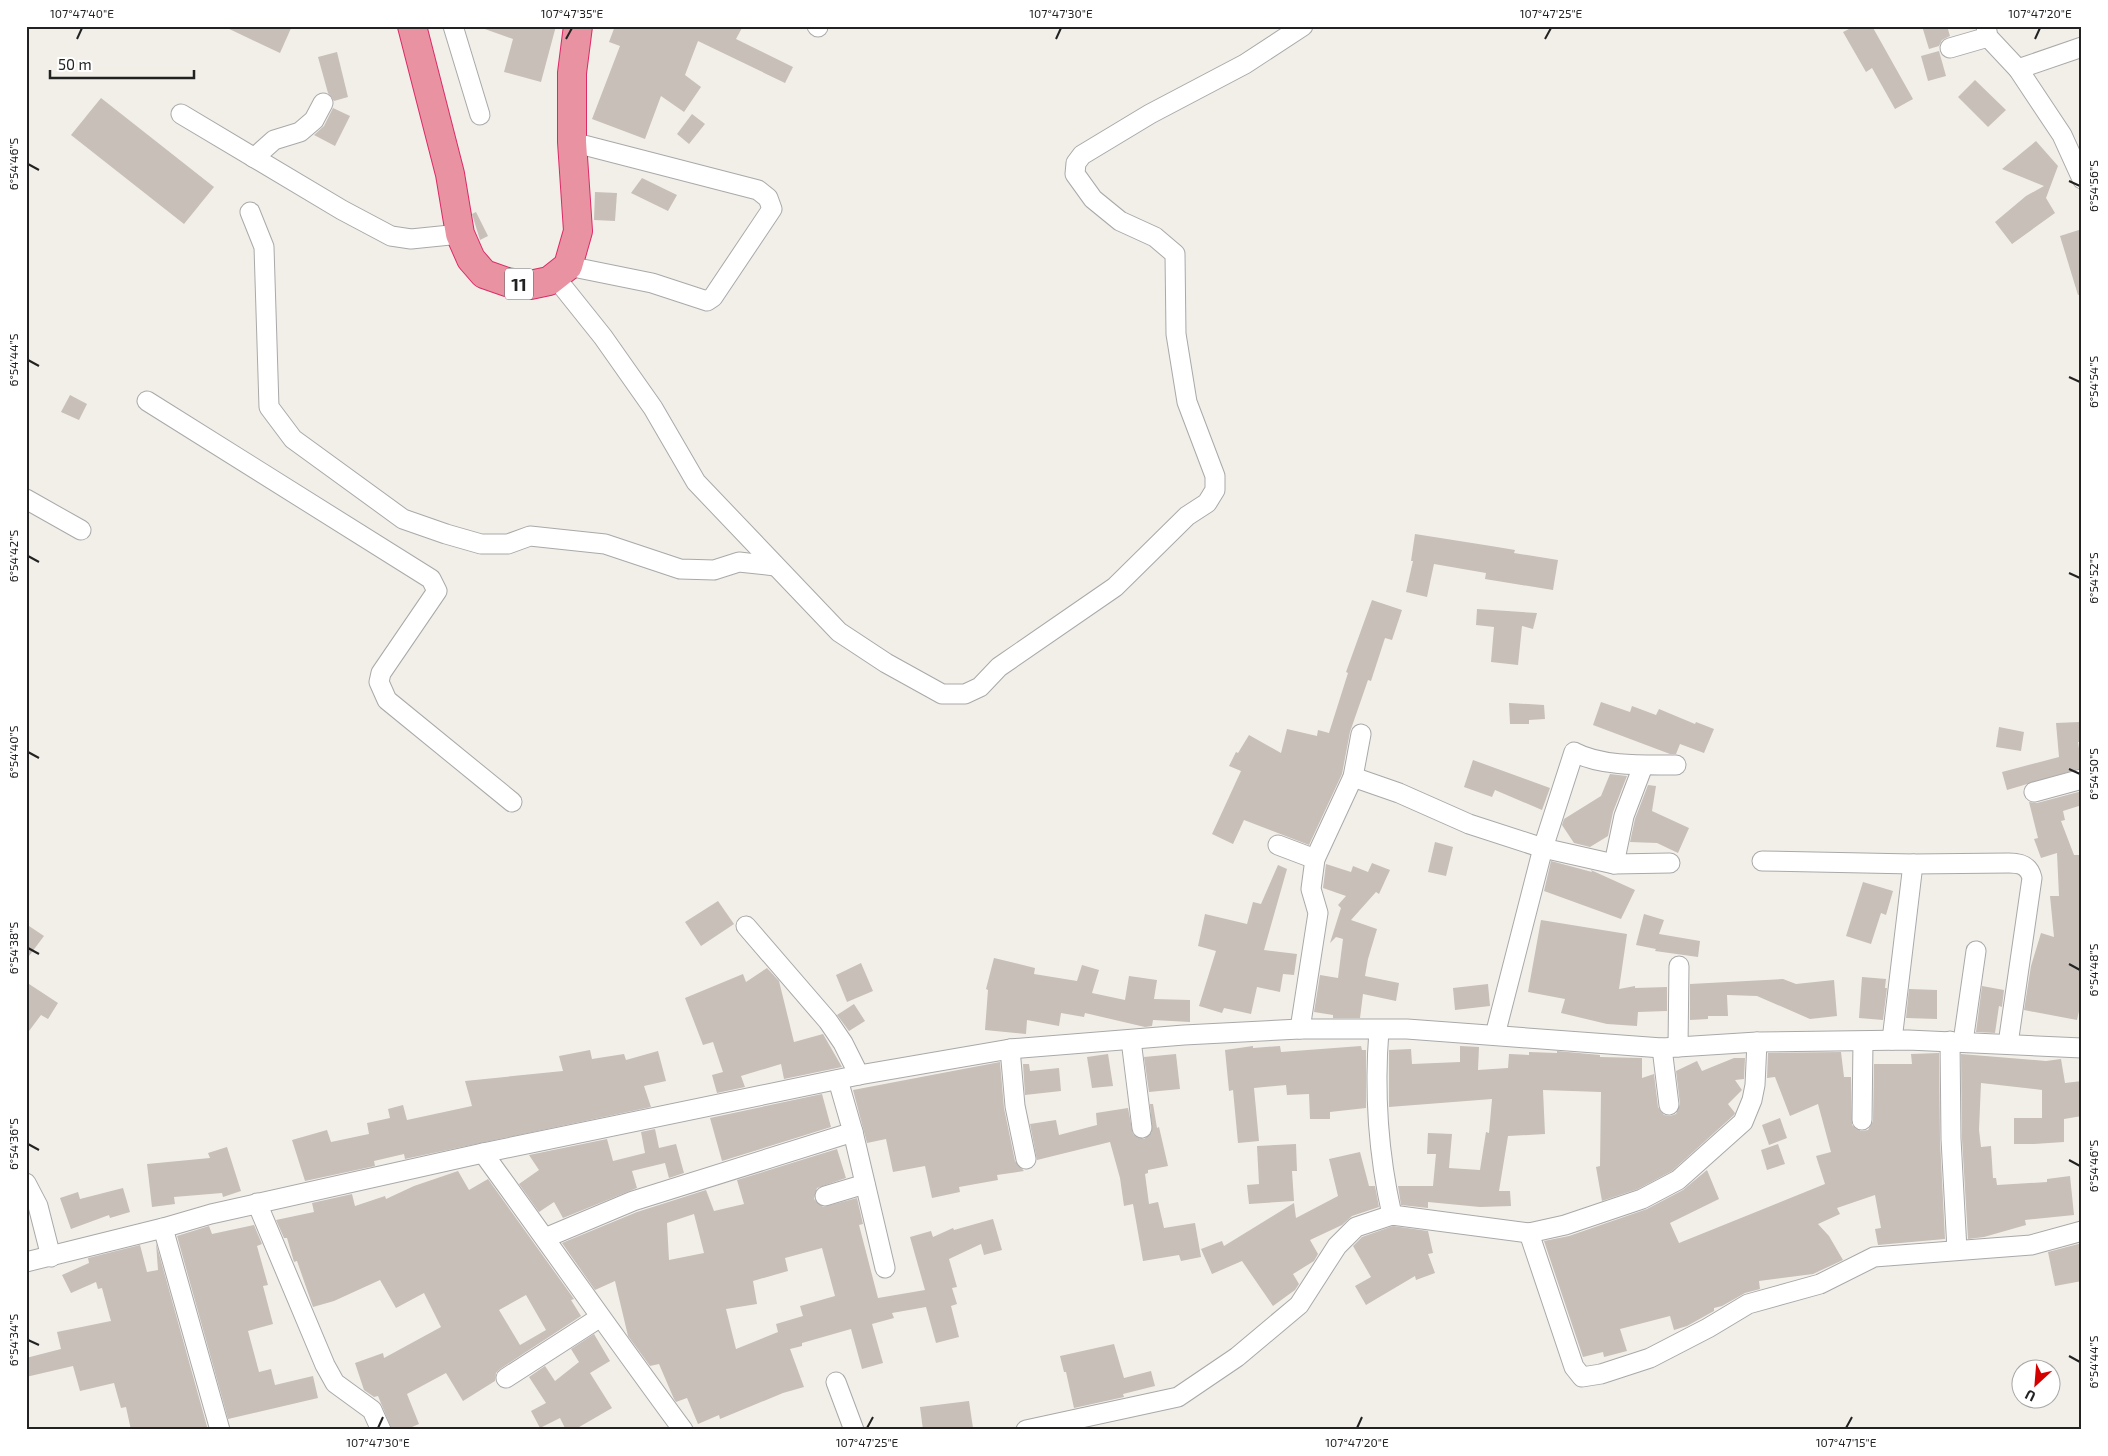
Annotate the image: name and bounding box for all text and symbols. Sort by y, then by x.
text: 107°47'40"E [50,6,114,20]
text: 107°47'35"E [541,6,604,20]
text: 107°47'30"E [1029,6,1093,20]
text: 107°47'25"E [1520,6,1583,20]
text: 107°47'20"E [2008,6,2072,20]
scale bar [50,48,194,80]
text: 50 m [58,55,92,73]
text: 6°54'46"S [6,138,20,190]
text: 6°54'56"S [2086,160,2100,212]
road number: 11 [505,268,533,300]
text: 6°54'44"S [6,333,20,386]
text: 6°54'54"S [2086,356,2100,408]
text: 6°54'42"S [6,530,20,582]
text: 6°54'52"S [2086,552,2100,604]
text: 6°54'40"S [6,725,20,778]
text: 6°54'50"S [2086,748,2100,800]
text: 6°54'38"S [6,922,20,974]
text: 6°54'48"S [2086,943,2100,996]
text: 6°54'36"S [6,1118,20,1170]
text: 6°54'46"S [2086,1140,2100,1192]
text: 6°54'34"S [6,1314,20,1366]
text: 6°54'44"S [2086,1335,2100,1388]
north arrow [2010,1358,2060,1408]
text: U [2022,1386,2038,1406]
text: 107°47'30"E [346,1435,410,1449]
text: 107°47'25"E [836,1435,899,1449]
text: 107°47'20"E [1325,1435,1389,1449]
text: 107°47'15"E [1816,1435,1877,1449]

